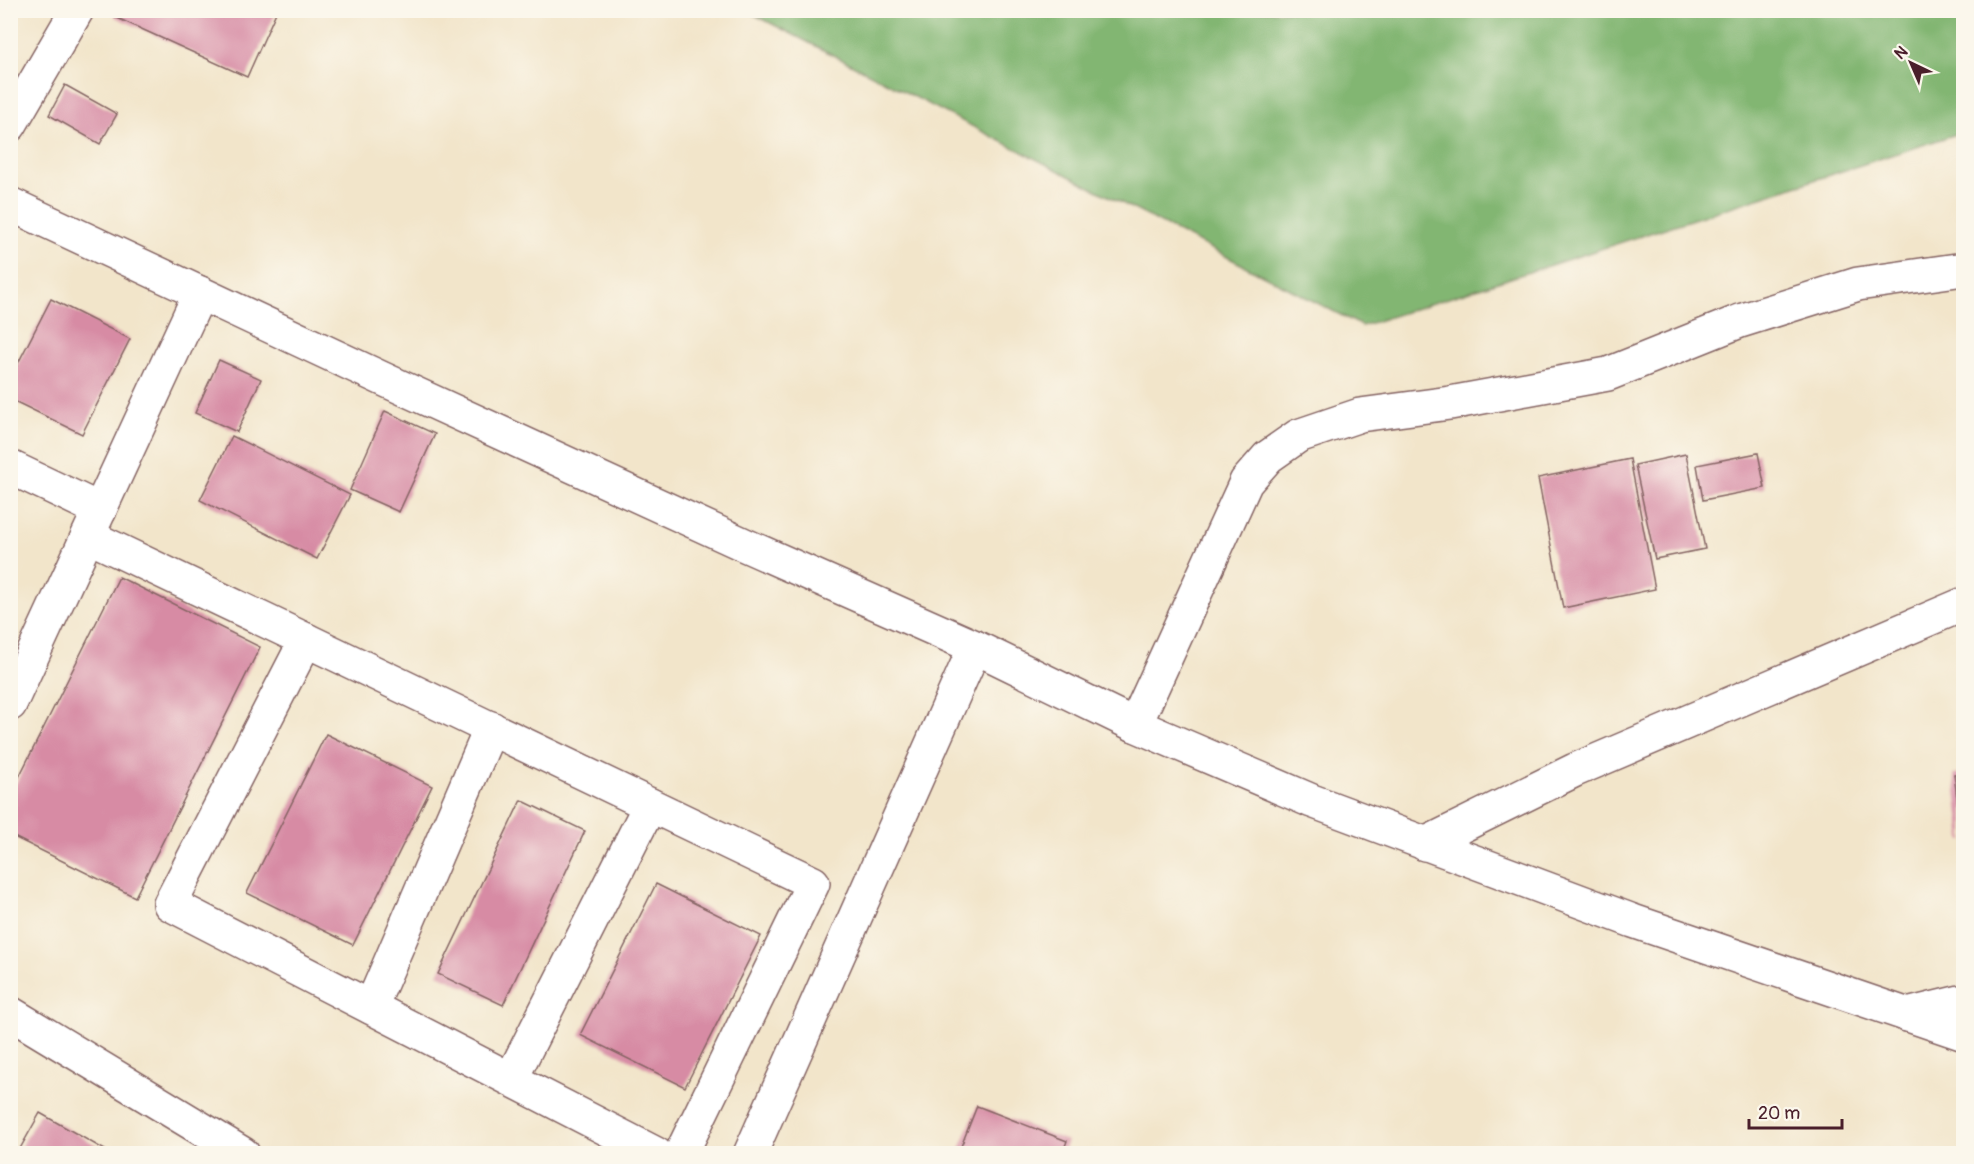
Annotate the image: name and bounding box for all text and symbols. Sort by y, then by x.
north arrow [1881,33,1941,93]
text: N [1890,42,1912,64]
scale bar [1749,1092,1842,1130]
text: 20 m [1758,1102,1800,1125]

